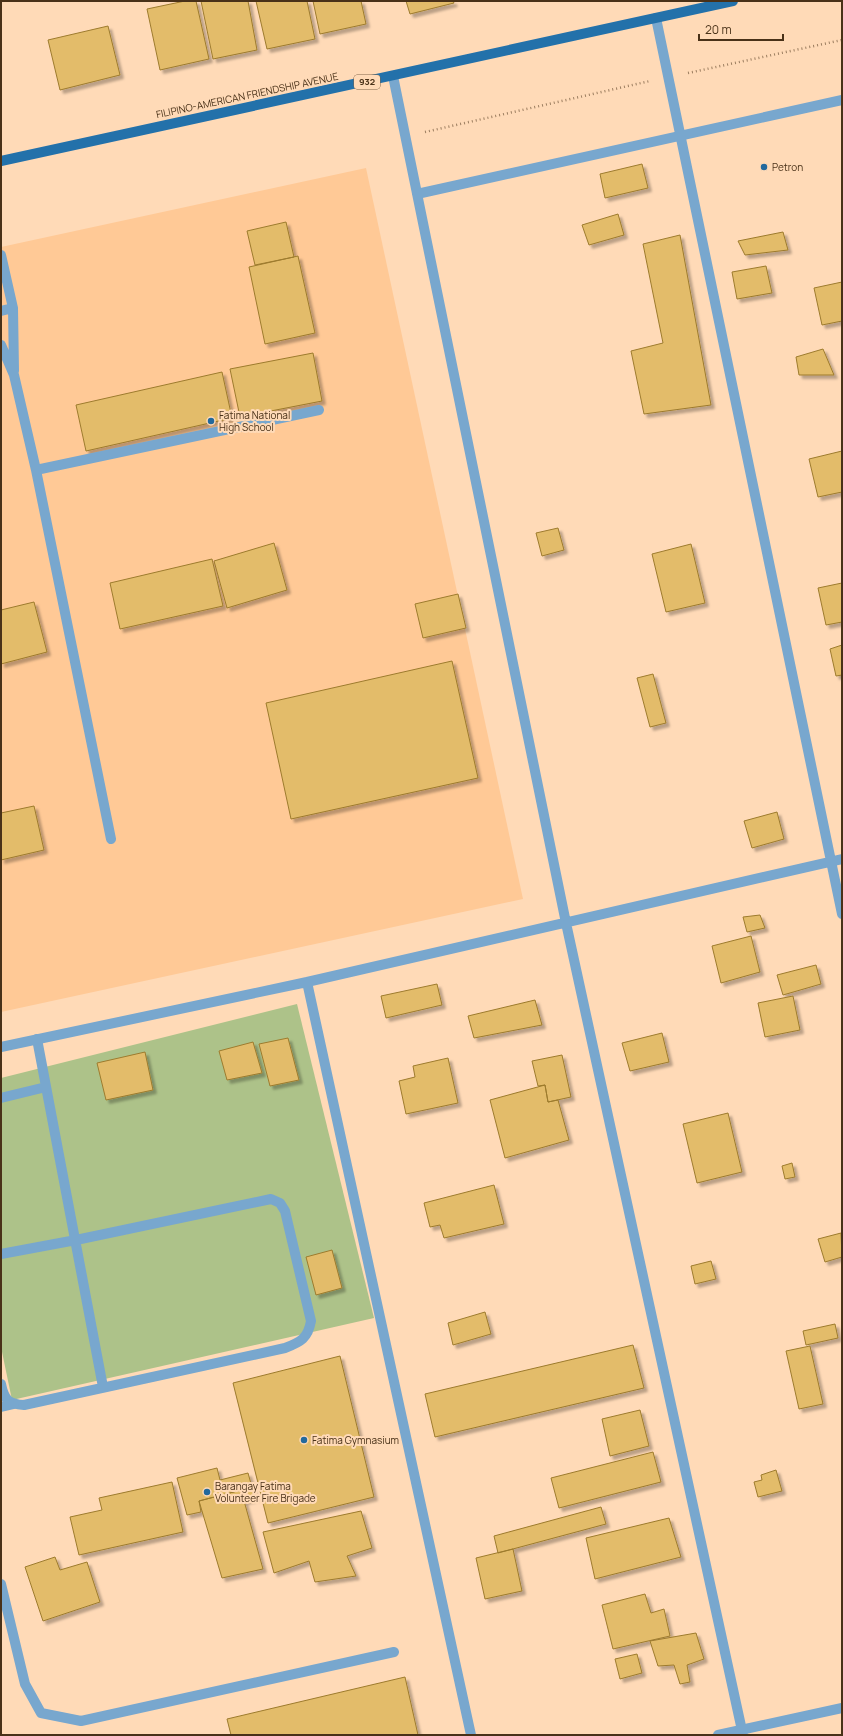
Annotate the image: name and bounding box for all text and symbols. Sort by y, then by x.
scale bar [699,16,783,42]
text: 20 m [705,21,732,38]
street label: FILIPINO-AMERICAN FRIENDSHIP AVENUE [155,69,340,121]
road number: 932 [354,75,380,89]
place label: Petron [772,160,803,174]
marker: Petron [759,162,769,172]
place label: Fatima National High School [219,408,290,434]
marker: Fatima National High School [206,416,216,426]
place label: Fatima Gymnasium [312,1433,399,1447]
marker: Fatima Gymnasium [299,1435,309,1445]
place label: Barangay Fatima Volunteer Fire Brigade [215,1479,316,1505]
marker: Barangay Fatima Volunteer Fire Brigade [202,1487,212,1497]

